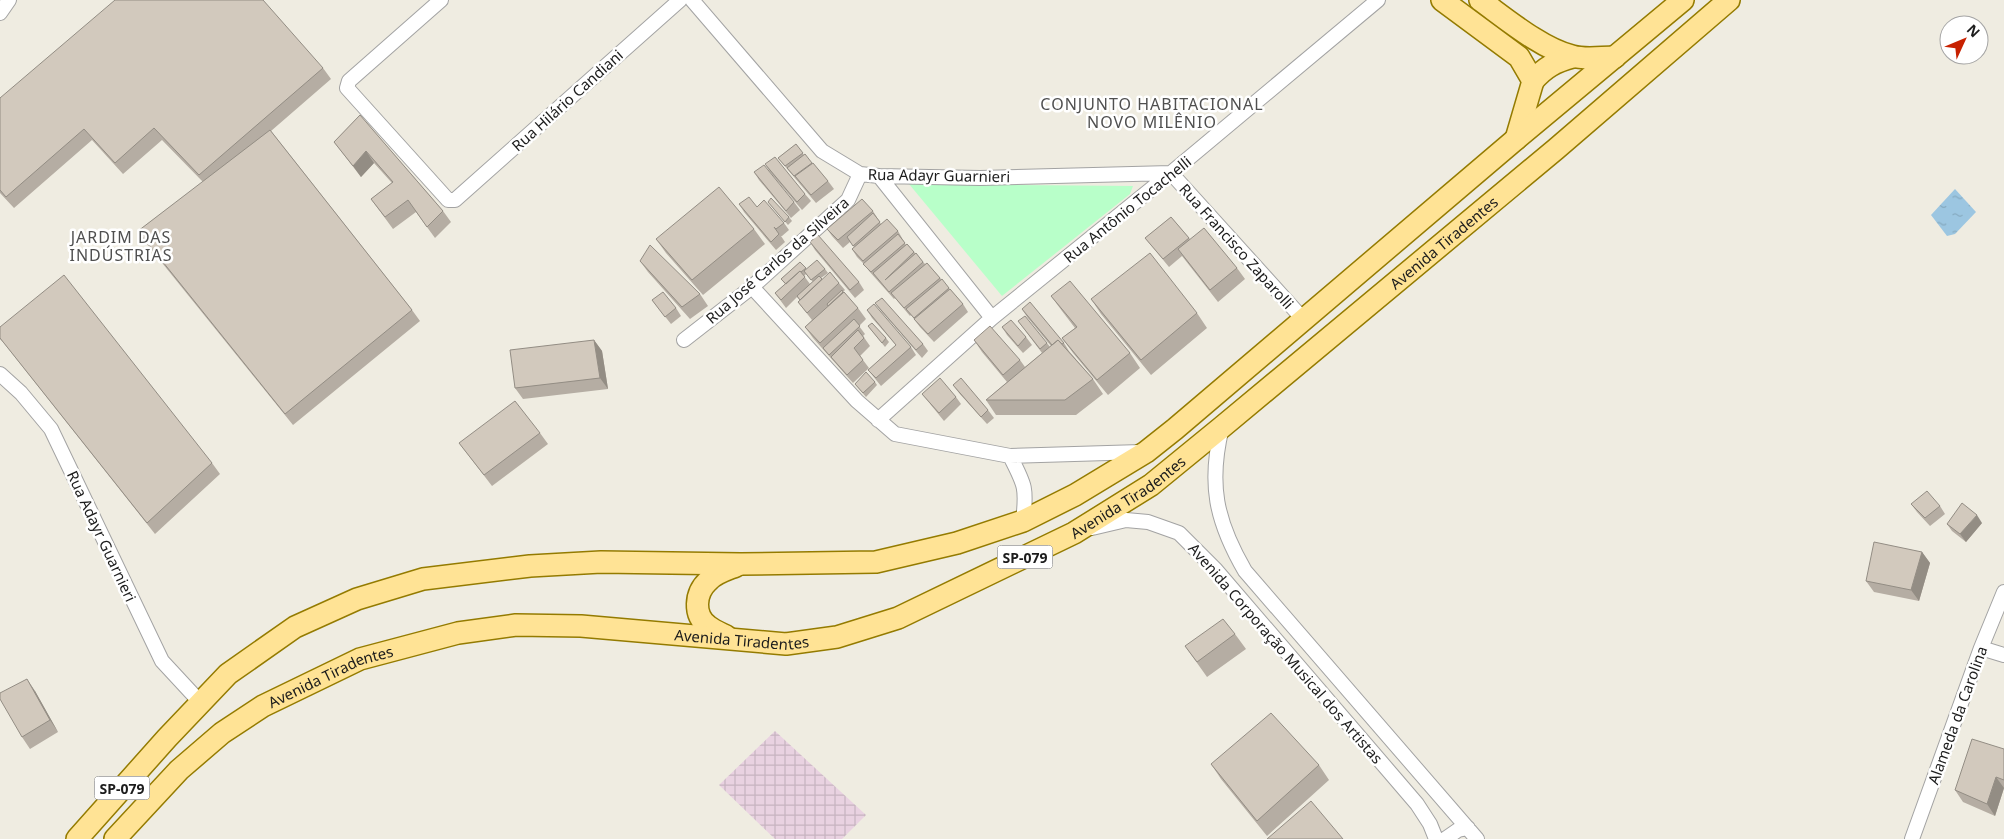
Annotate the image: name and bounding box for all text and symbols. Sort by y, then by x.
north arrow [1939,15,1989,65]
text: N [1963,20,1985,41]
street label: Rua Hilário Candiani [507,45,627,155]
district label: CONJUNTO HABITACIONAL NOVO MILÊNIO [1040,93,1264,133]
street label: Rua Antônio Tocachelli [1059,151,1195,267]
street label: Rua Adayr Guarnieri [868,164,1010,186]
street label: Rua Francisco Zaparolli [1175,179,1299,313]
street label: Rua José Carlos da Silveira [701,192,853,328]
street label: Avenida Tiradentes [1385,192,1502,293]
district label: JARDIM DAS INDÚSTRIAS [69,226,173,266]
street label: Avenida Tiradentes [1066,451,1189,543]
street label: Rua Adayr Guarnieri [63,467,141,605]
street label: Avenida Corporação Musical dos Artistas [1185,538,1387,768]
road number: SP-079 [998,546,1052,568]
street label: Avenida Tiradentes [674,624,810,654]
street label: Avenida Tiradentes [265,641,395,712]
street label: Alameda da Carolina [1923,643,1991,787]
road number: SP-079 [94,776,150,800]

